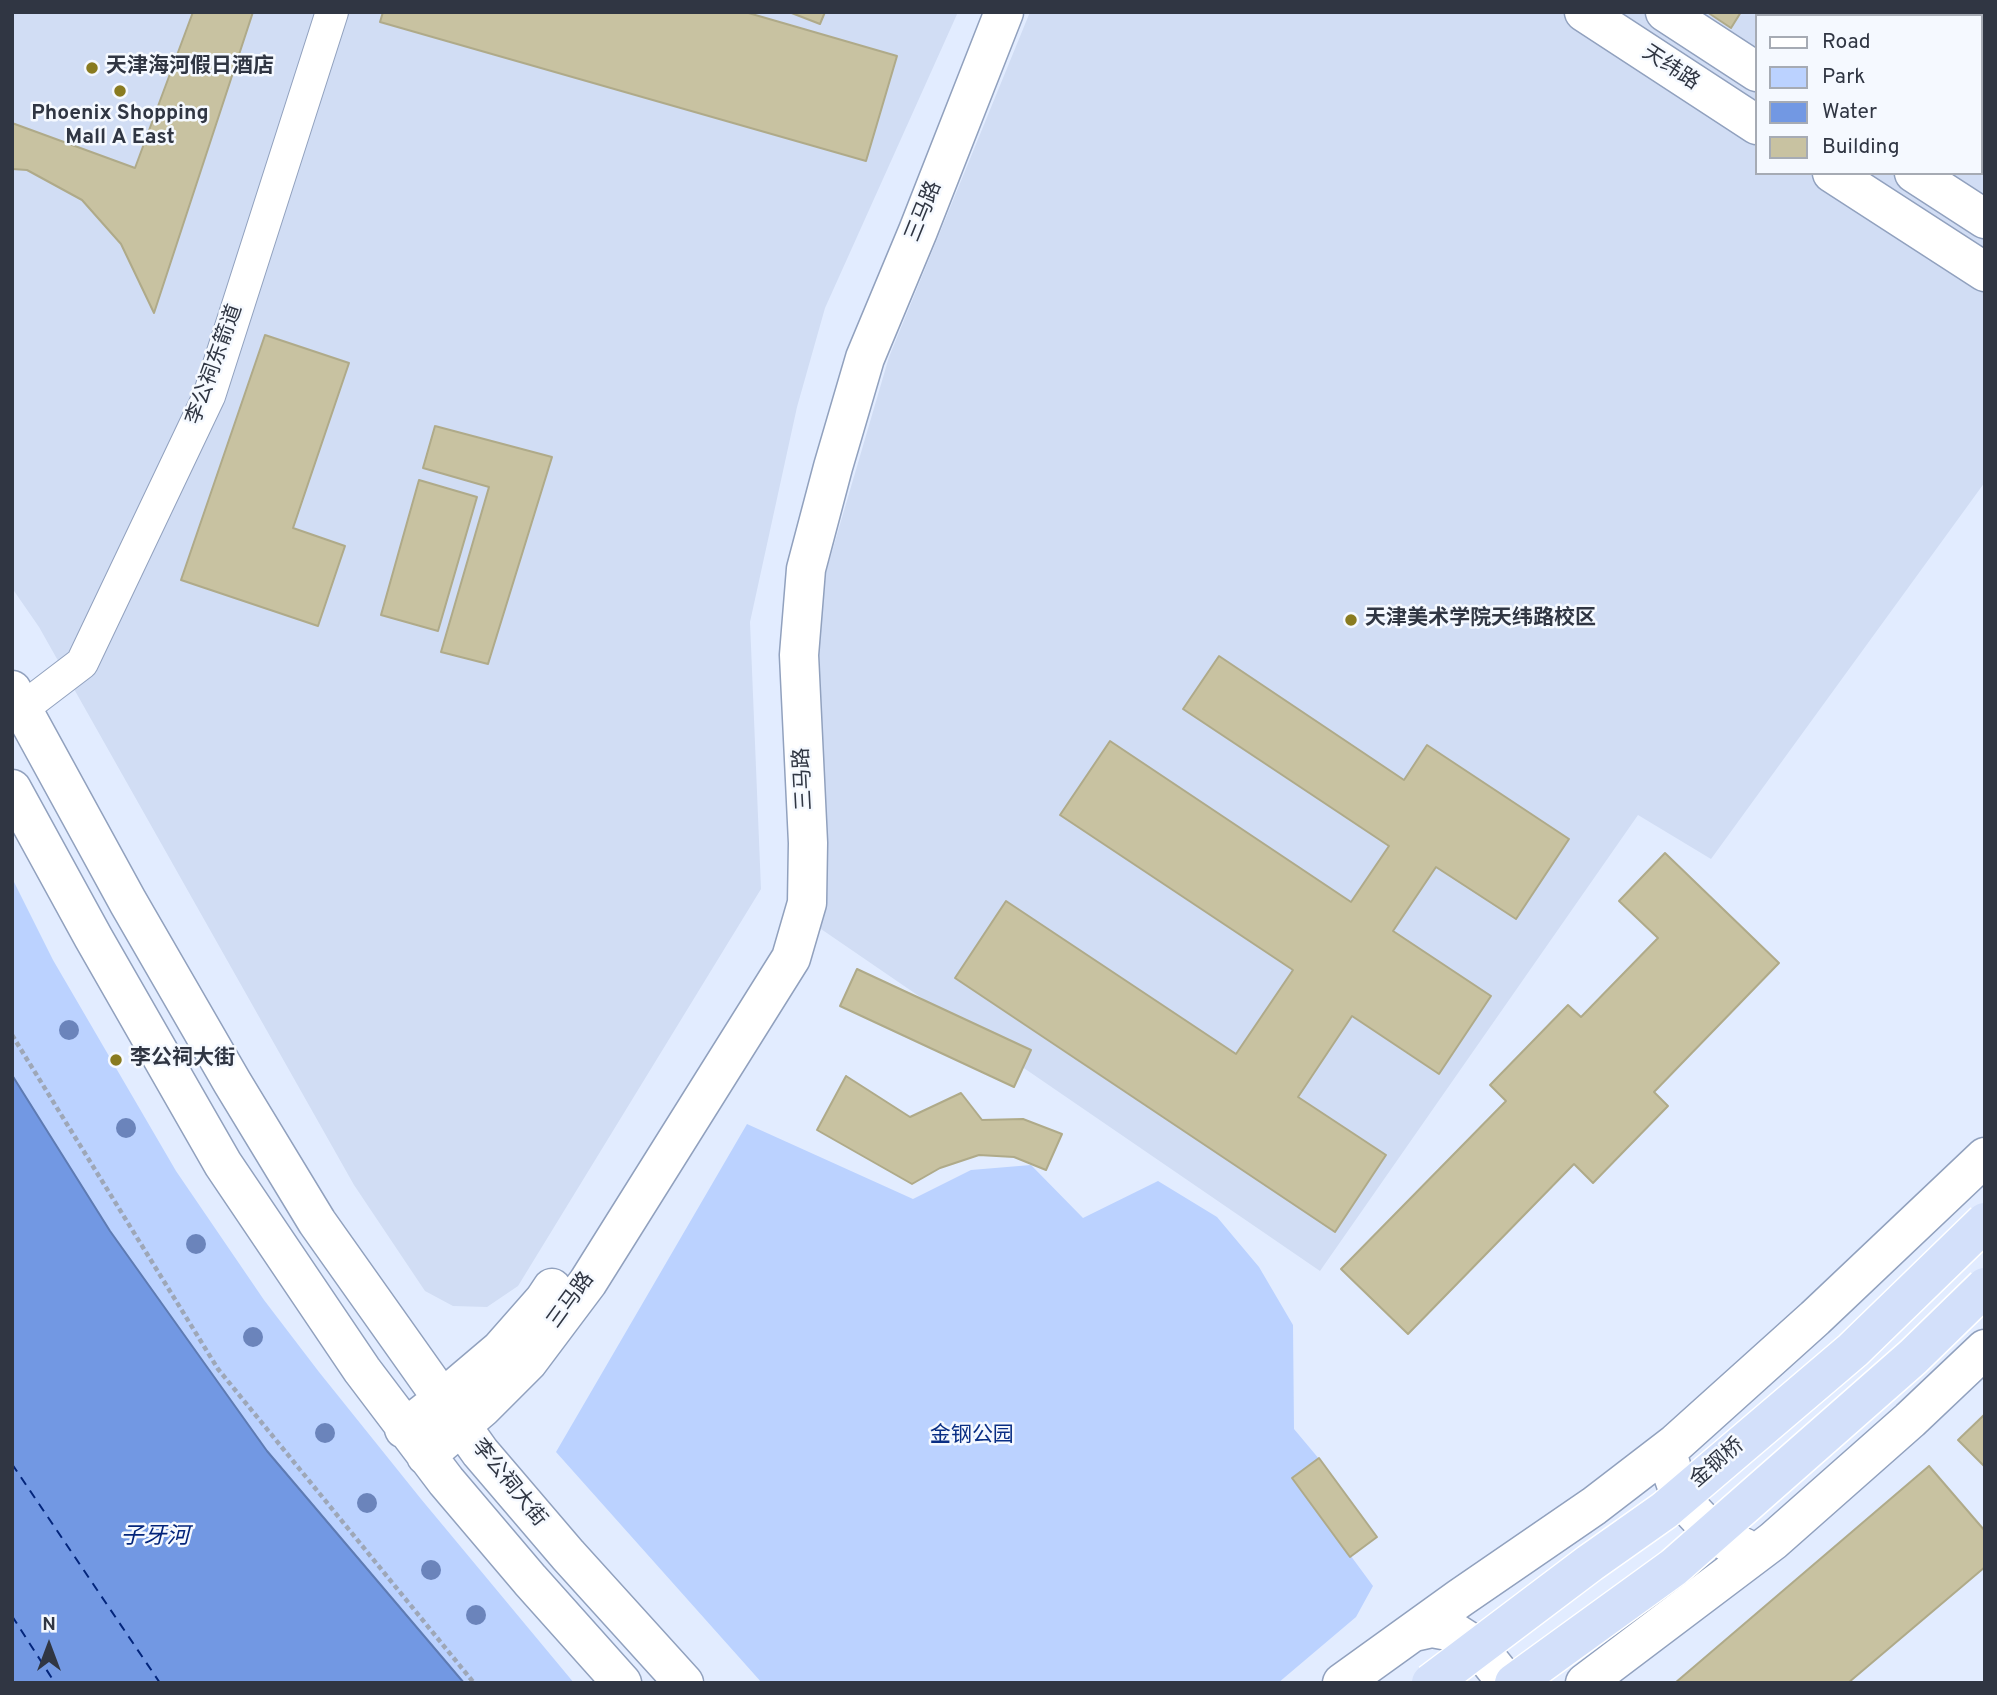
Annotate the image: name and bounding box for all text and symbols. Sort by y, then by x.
legend [1756,14,1983,175]
text: Road [1822,29,1871,56]
street label: 天纬路 [1637,41,1703,97]
place label: 天津海河假日酒店 [106,55,274,81]
marker: 天津海河假日酒店 [84,60,100,76]
text: Park [1822,64,1865,91]
marker: Phoenix Shopping Mall A East [112,83,128,99]
text: Water [1822,99,1877,126]
place label: Phoenix Shopping Mall A East [31,102,209,152]
text: Building [1822,134,1900,161]
street label: 三马路 [902,178,948,246]
street label: 李公祠东箭道 [183,301,249,429]
place label: 天津美术学院天纬路校区 [1365,607,1596,633]
marker: 天津美术学院天纬路校区 [1343,612,1359,628]
street label: 三马路 [791,747,819,811]
place label: 李公祠大街 [130,1047,235,1073]
marker: 李公祠大街 [108,1052,124,1068]
street label: 三马路 [543,1268,601,1334]
park label: 金钢公园 [930,1424,1014,1450]
street label: 金钢桥 [1686,1434,1750,1494]
street label: 李公祠大街 [465,1435,551,1533]
water label: 子牙河 [121,1524,189,1552]
north arrow [14,1611,84,1681]
text: N [42,1613,56,1637]

